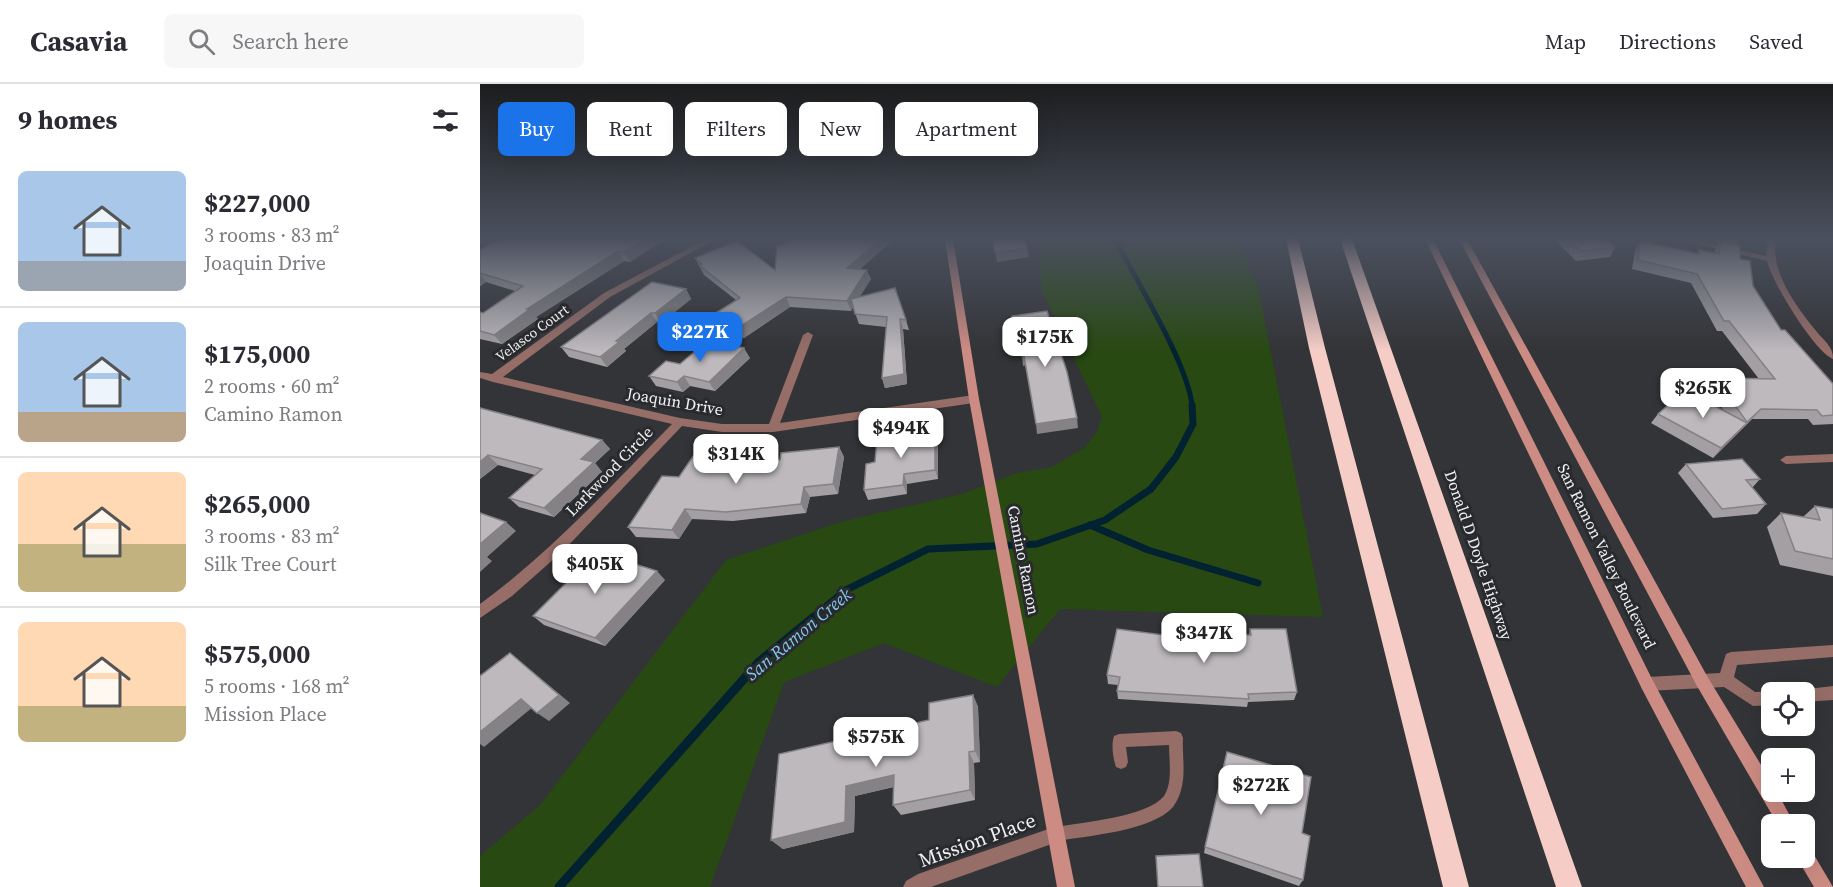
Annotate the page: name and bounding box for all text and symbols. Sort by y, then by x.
search box [164,14,584,68]
text: Casavia [30,22,128,60]
icon: search [185,25,218,58]
text: Search here [233,26,349,56]
text: Map [1545,27,1586,56]
text: Directions [1619,27,1716,56]
text: Saved [1749,27,1803,56]
text: 9 homes [18,102,117,138]
chip: Buy [498,102,575,156]
chip: Rent [587,102,673,156]
chip: Filters [685,102,787,156]
chip: New [799,102,883,156]
chip: Apartment [895,102,1038,156]
icon: filters [429,104,462,137]
text: $227,000 [204,185,310,221]
icon: home [66,195,138,267]
text: 3 rooms · 83 m² [204,221,340,249]
text: Joaquin Drive [204,249,326,277]
street label: Velasco Court [491,299,573,366]
pin: $227K [658,312,742,363]
text: $227K [671,317,729,345]
pin: $175K [1003,317,1087,368]
text: $175K [1016,322,1074,350]
text: $175,000 [204,336,310,372]
icon: home [66,346,138,418]
pin: $265K [1661,368,1745,419]
text: 2 rooms · 60 m² [204,372,340,400]
text: $265K [1674,373,1732,401]
street label: Joaquin Drive [624,382,725,420]
text: Camino Ramon [204,400,343,428]
pin: $494K [859,408,943,459]
text: $494K [872,413,930,441]
street label: Larkwood Circle [560,421,658,521]
pin: $314K [694,434,778,485]
text: $314K [707,439,765,467]
street label: San Ramon Valley Boulevard [1552,460,1662,652]
street label: Donald D Doyle Highway [1440,467,1519,643]
text: $265,000 [204,486,310,522]
icon: home [66,496,138,568]
street label: Camino Ramon [1003,503,1045,617]
text: 3 rooms · 83 m² [204,522,340,550]
pin: $405K [553,544,637,595]
text: $405K [566,549,624,577]
text: Silk Tree Court [204,550,337,578]
water label: San Ramon Creek [739,582,857,686]
pin: $347K [1162,613,1246,664]
text: $347K [1175,618,1233,646]
text: $575,000 [204,636,310,672]
icon: home [66,646,138,718]
text: 5 rooms · 168 m² [204,672,350,700]
map controls [1761,682,1815,868]
button: locate [1761,682,1815,736]
text: Mission Place [204,700,327,728]
pin: $575K [834,717,918,768]
text: $575K [847,722,905,750]
button: + [1761,748,1815,802]
pin: $272K [1219,765,1303,816]
text: $272K [1232,770,1290,798]
street label: Mission Place [915,806,1039,874]
button: − [1761,814,1815,868]

